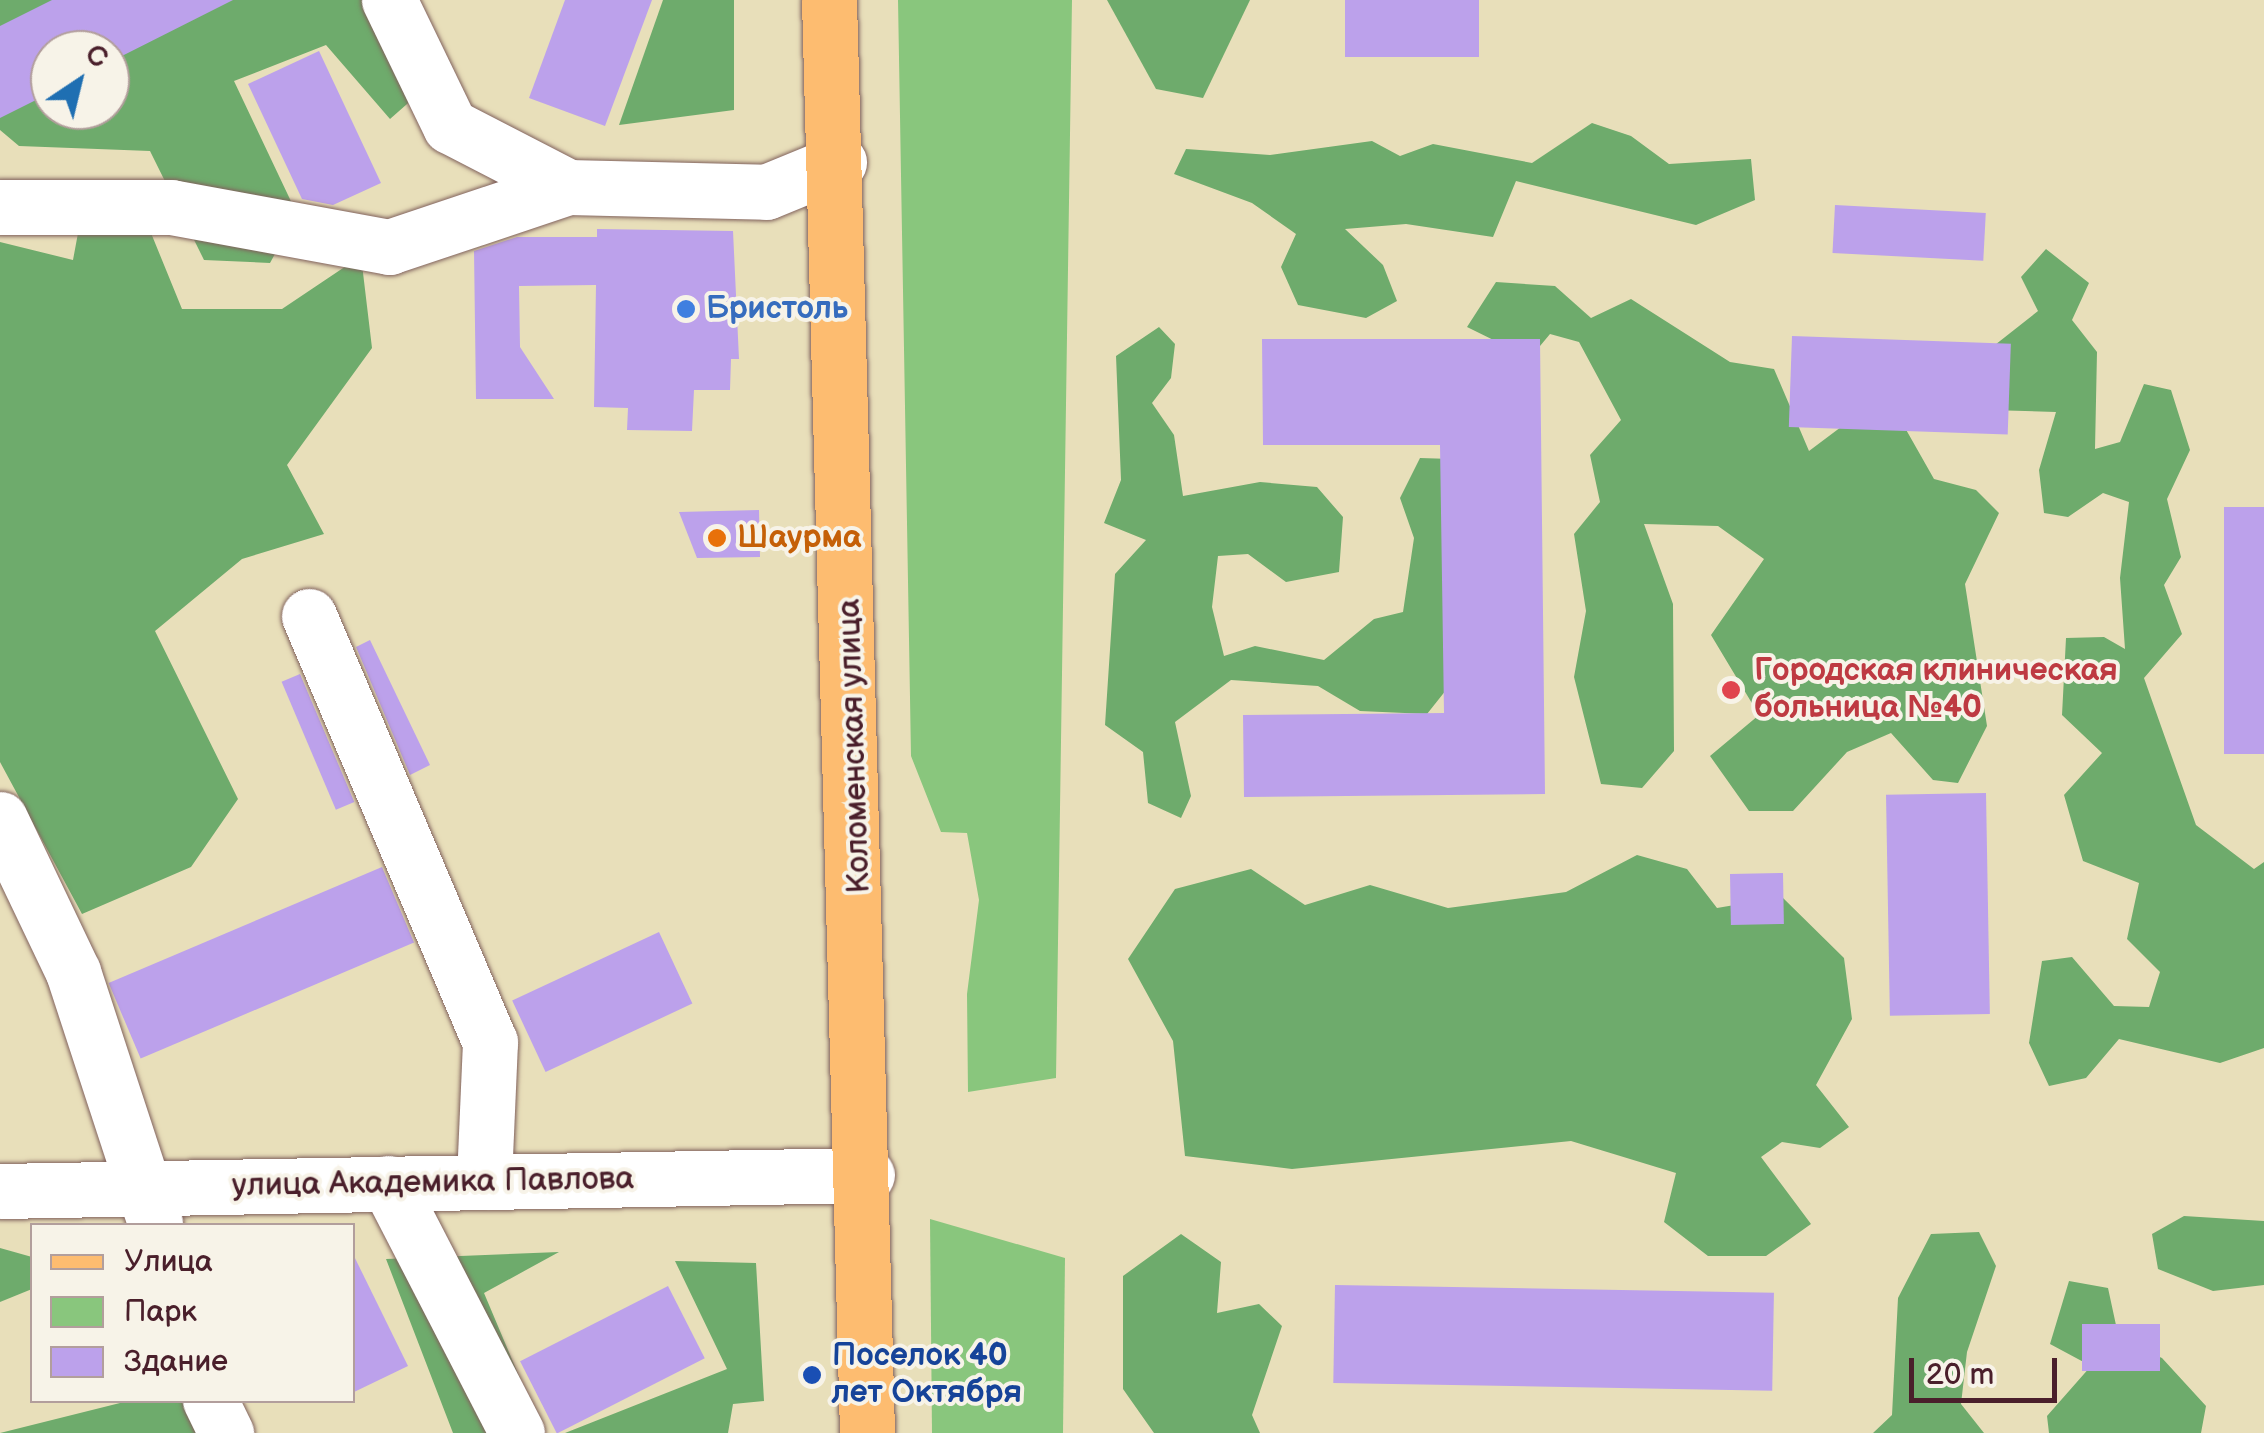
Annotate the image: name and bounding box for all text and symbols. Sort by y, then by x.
north arrow [30,30,130,130]
text: С [79,38,114,76]
place label: Бристоль [706,290,848,328]
marker: Бристоль [675,298,697,320]
place label: Шаурма [737,519,861,557]
marker: Шаурма [706,527,728,549]
street label: Коломенская улица [831,598,879,894]
place label: Городская клиническая больница №40 [1754,653,2118,728]
marker: Городская клиническая больница №40 [1718,677,1744,703]
street label: улица Академика Павлова [232,1160,634,1206]
legend [30,1223,355,1403]
text: Улица [124,1244,213,1280]
text: Парк [124,1294,197,1330]
place label: Поселок 40 лет Октября [832,1338,1022,1413]
scale bar [1914,1338,2062,1400]
text: Здание [124,1344,228,1380]
text: 20 m [1926,1357,1994,1393]
marker: Поселок 40 лет Октября [801,1364,823,1386]

